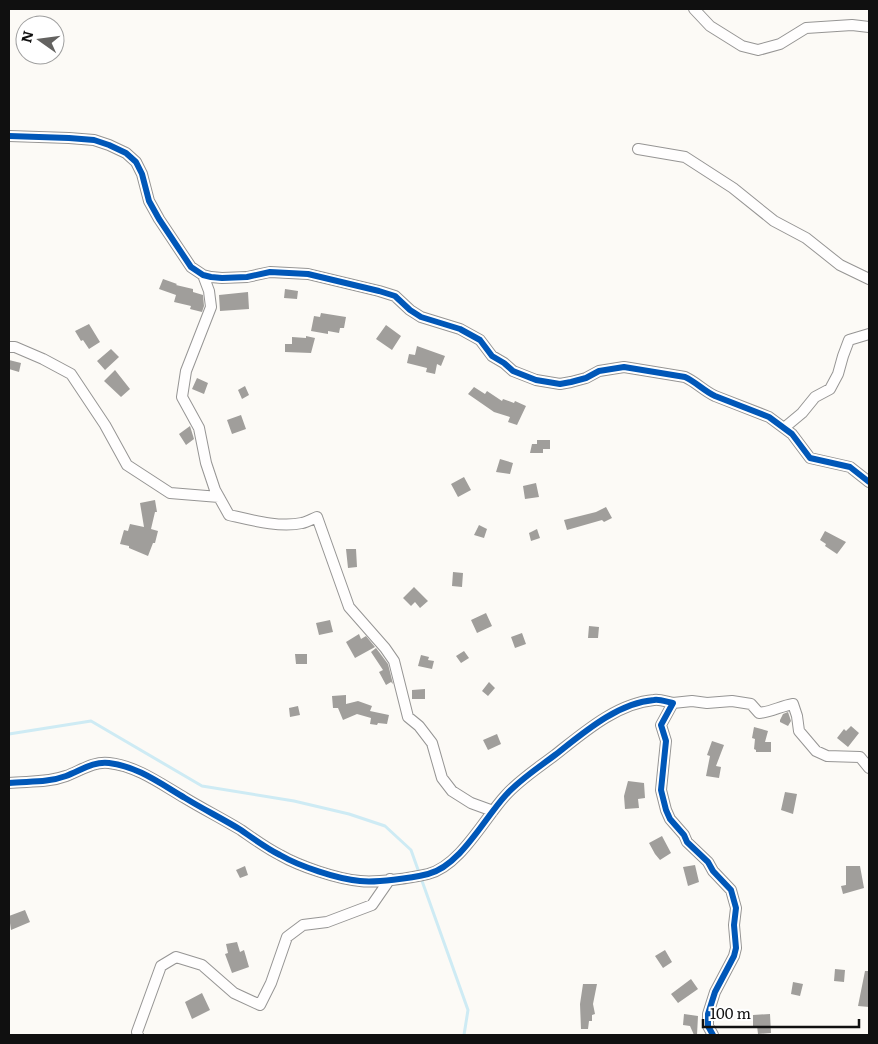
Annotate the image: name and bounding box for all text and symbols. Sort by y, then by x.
north arrow [15,15,65,65]
text: N [15,28,38,45]
scale bar [703,996,859,1028]
text: 100 m [710,1001,751,1024]

